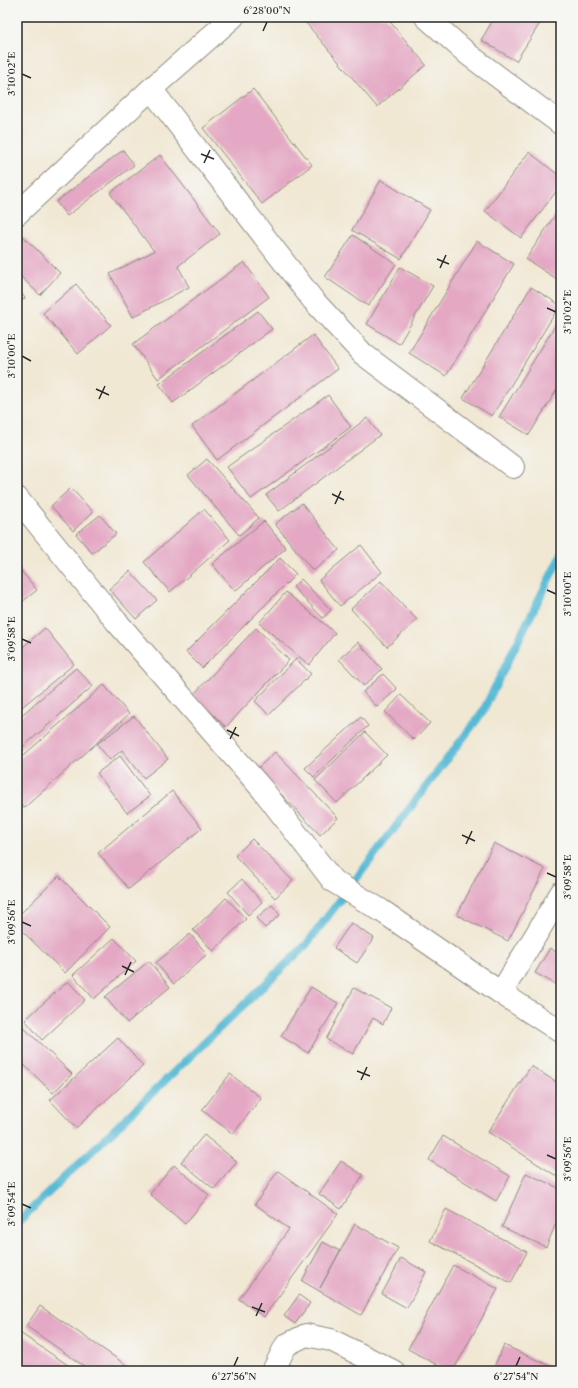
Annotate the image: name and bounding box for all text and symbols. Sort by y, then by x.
text: 6°28'00"N [243,4,291,17]
text: 3°10'02"E [5,52,18,96]
text: 3°10'02"E [561,290,574,334]
text: 3°10'00"E [5,334,18,378]
text: 3°10'00"E [561,572,574,616]
text: 3°09'58"E [5,616,18,662]
text: 3°09'58"E [561,854,574,900]
text: 3°09'56"E [5,899,18,944]
text: 3°09'56"E [561,1136,574,1181]
text: 3°09'54"E [5,1181,18,1226]
text: 6°27'56"N [212,1370,256,1383]
text: 6°27'54"N [494,1370,538,1383]

